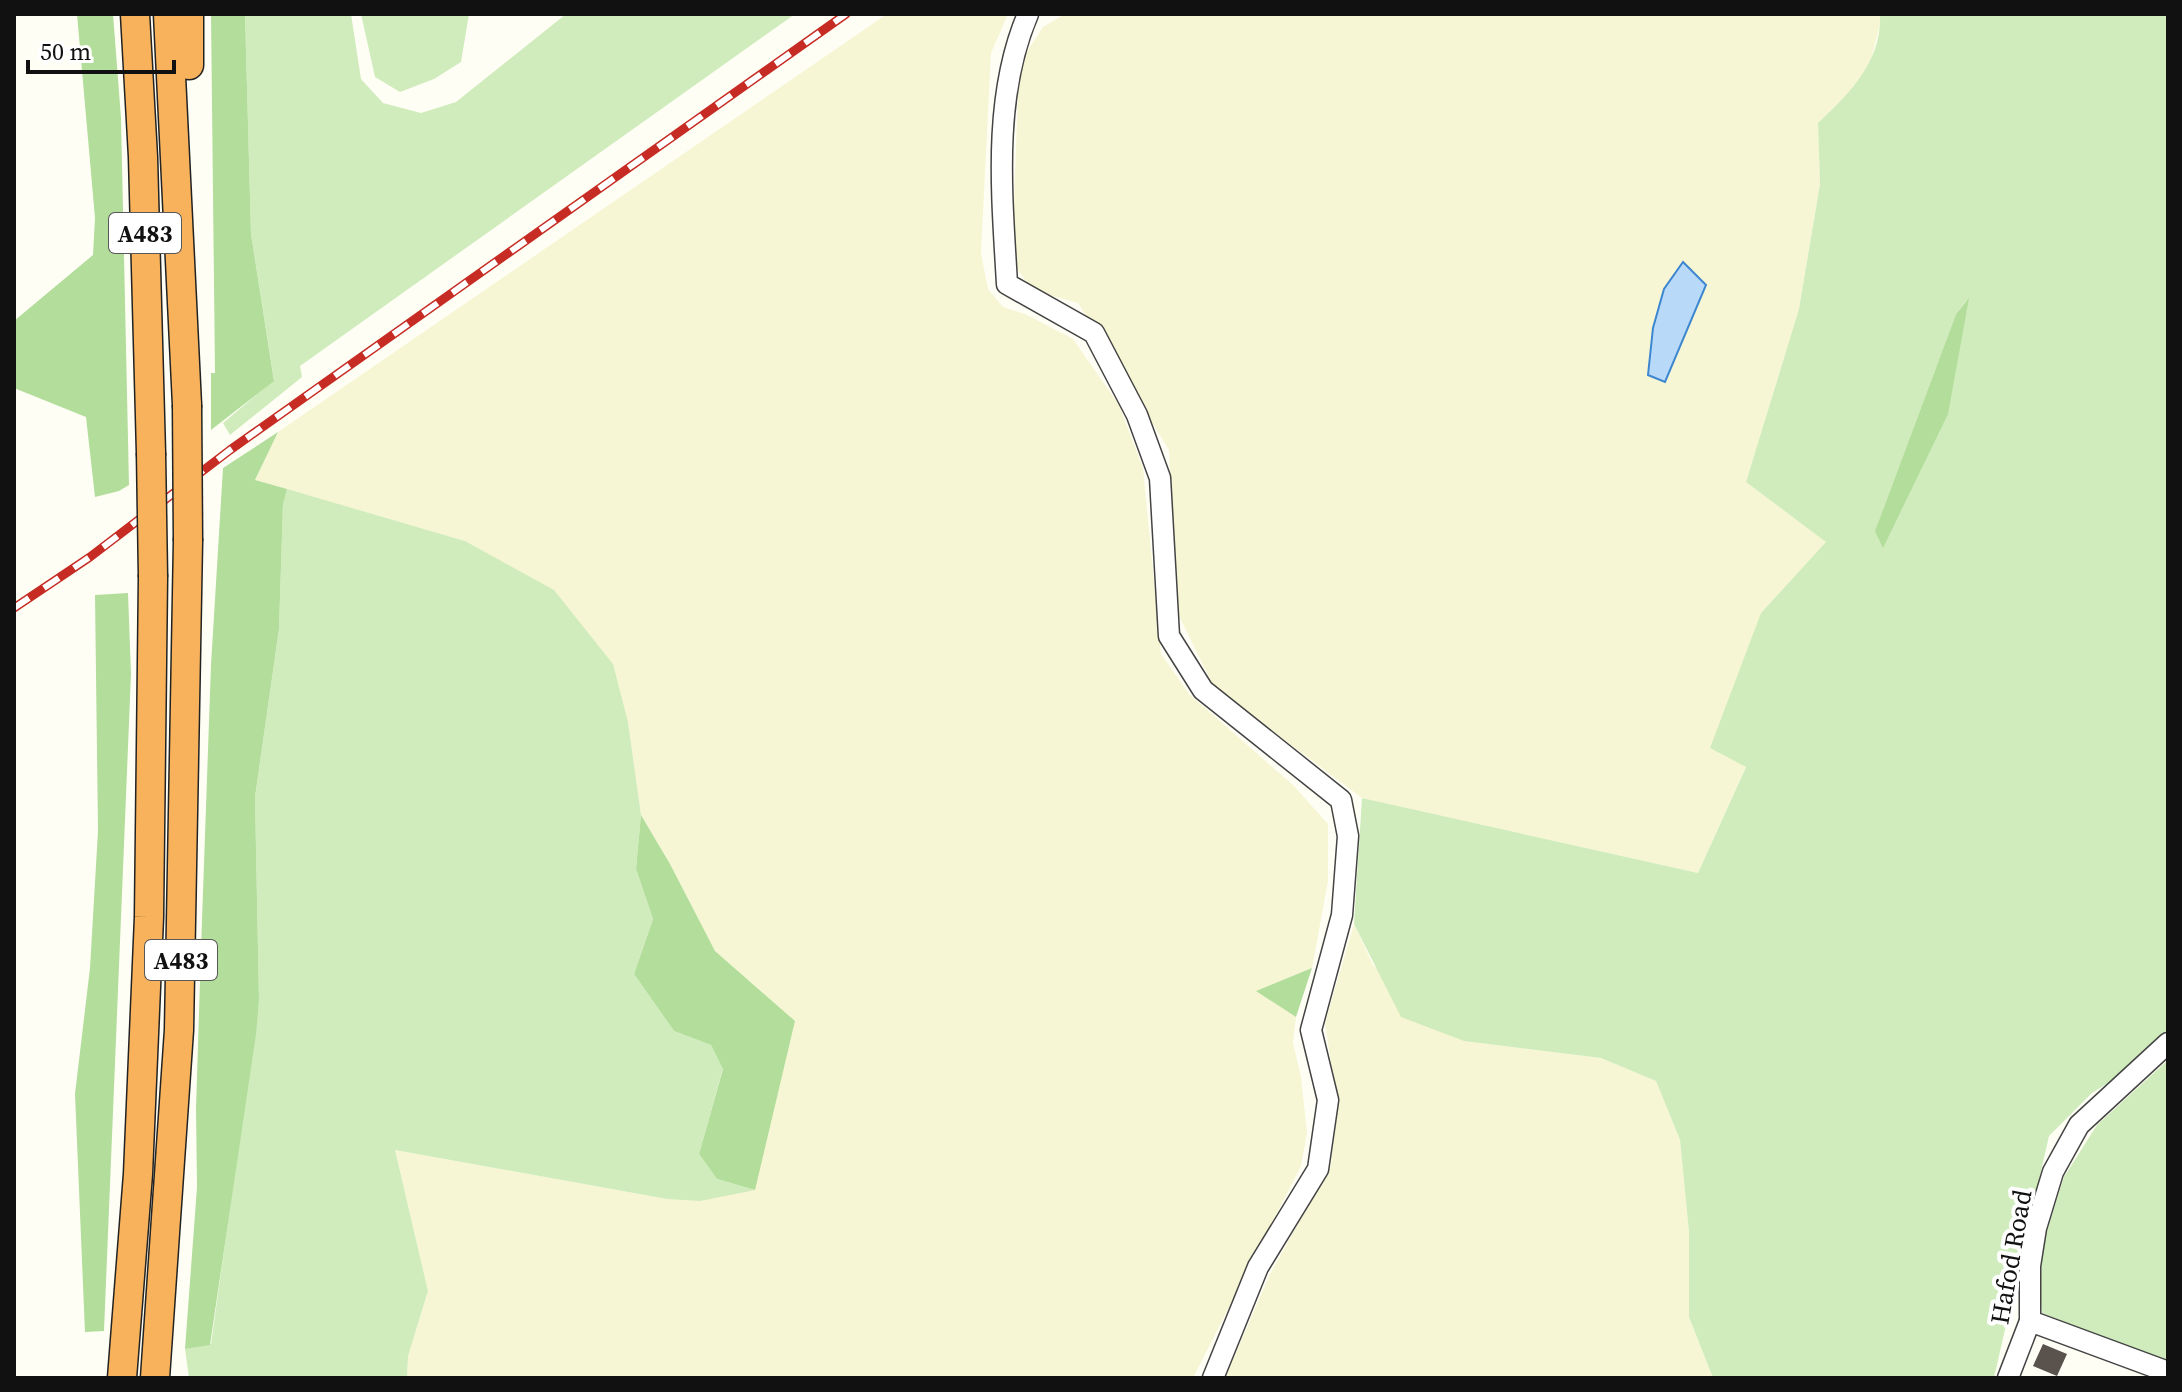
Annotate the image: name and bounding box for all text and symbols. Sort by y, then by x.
scale bar [28,24,174,74]
text: 50 m [40,35,91,68]
road number: A483 [109,213,181,253]
road number: A483 [145,940,217,980]
street label: Hafod Road [1981,1187,2041,1327]

